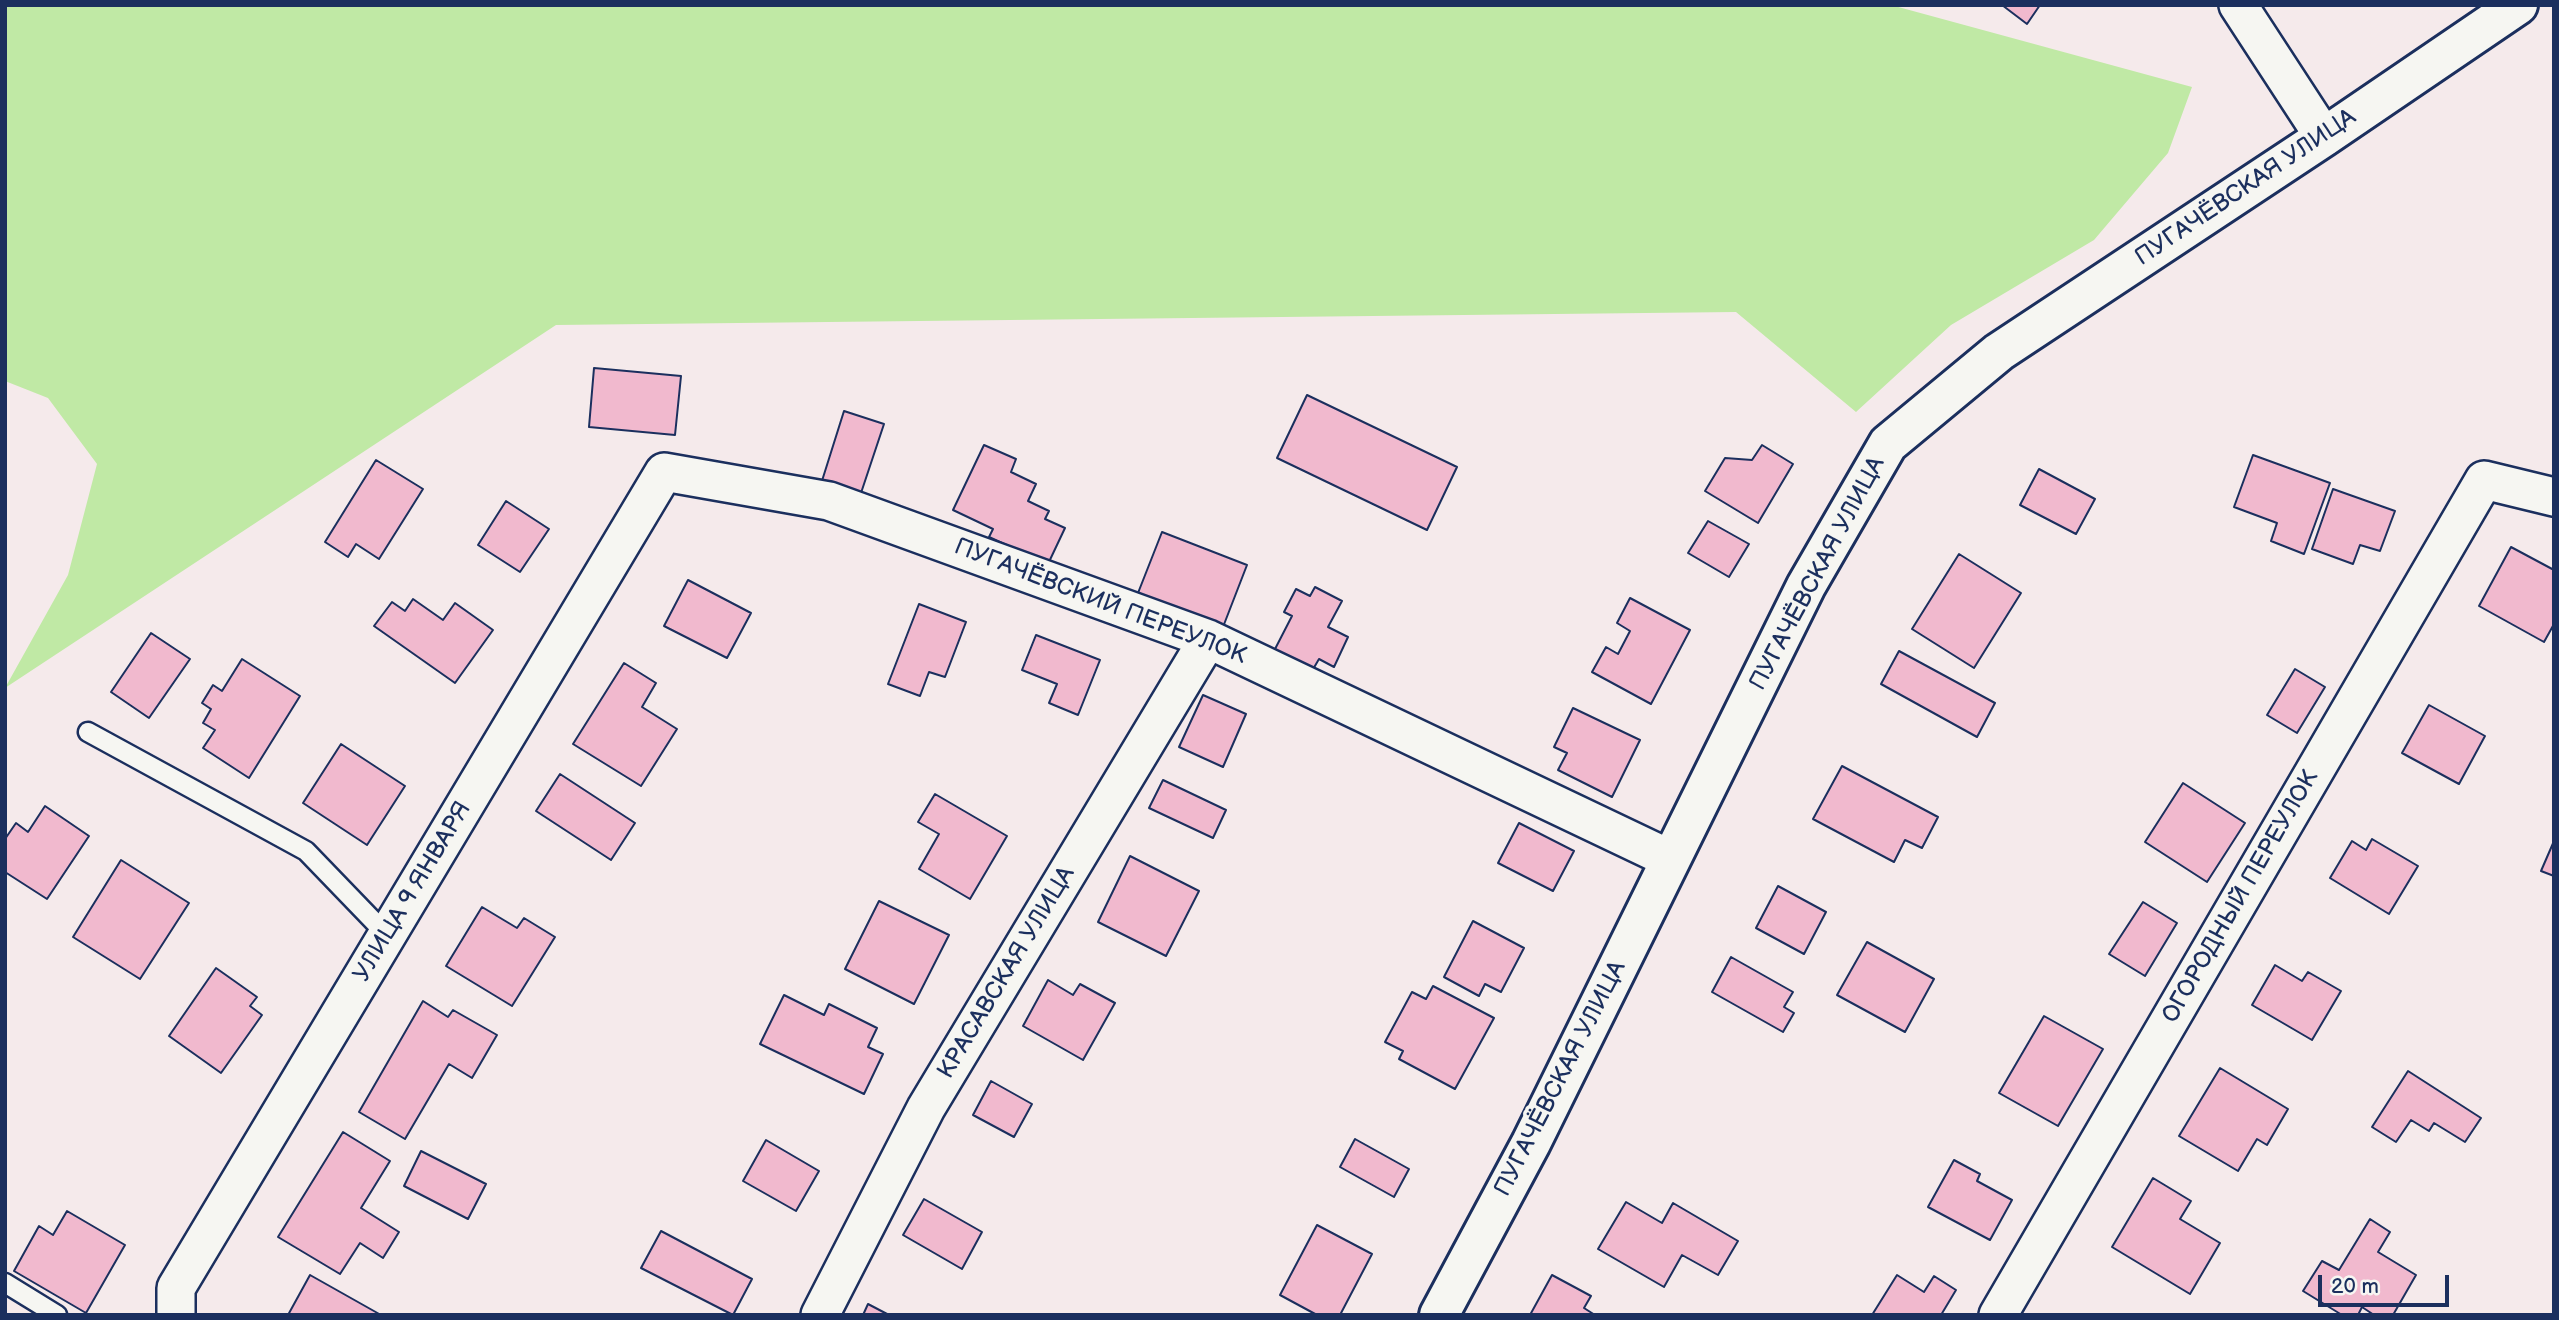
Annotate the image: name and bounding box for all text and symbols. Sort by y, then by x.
street label: ПУГАЧЁВСКАЯ УЛИЦА [2130,103,2362,273]
street label: ПУГАЧЁВСКАЯ УЛИЦА [1744,452,1892,696]
street label: ПУГАЧЁВСКИЙ ПЕРЕУЛОК [950,533,1250,671]
street label: ОГОРОДНЫЙ ПЕРЕУЛОК [2157,766,2325,1028]
street label: УЛИЦА 9 ЯНВАРЯ [348,797,478,987]
street label: КРАСАВСКАЯ УЛИЦА [932,862,1082,1084]
street label: ПУГАЧЁВСКАЯ УЛИЦА [1489,957,1633,1201]
scale bar [2321,1260,2452,1304]
text: 20 m [2331,1274,2379,1299]

